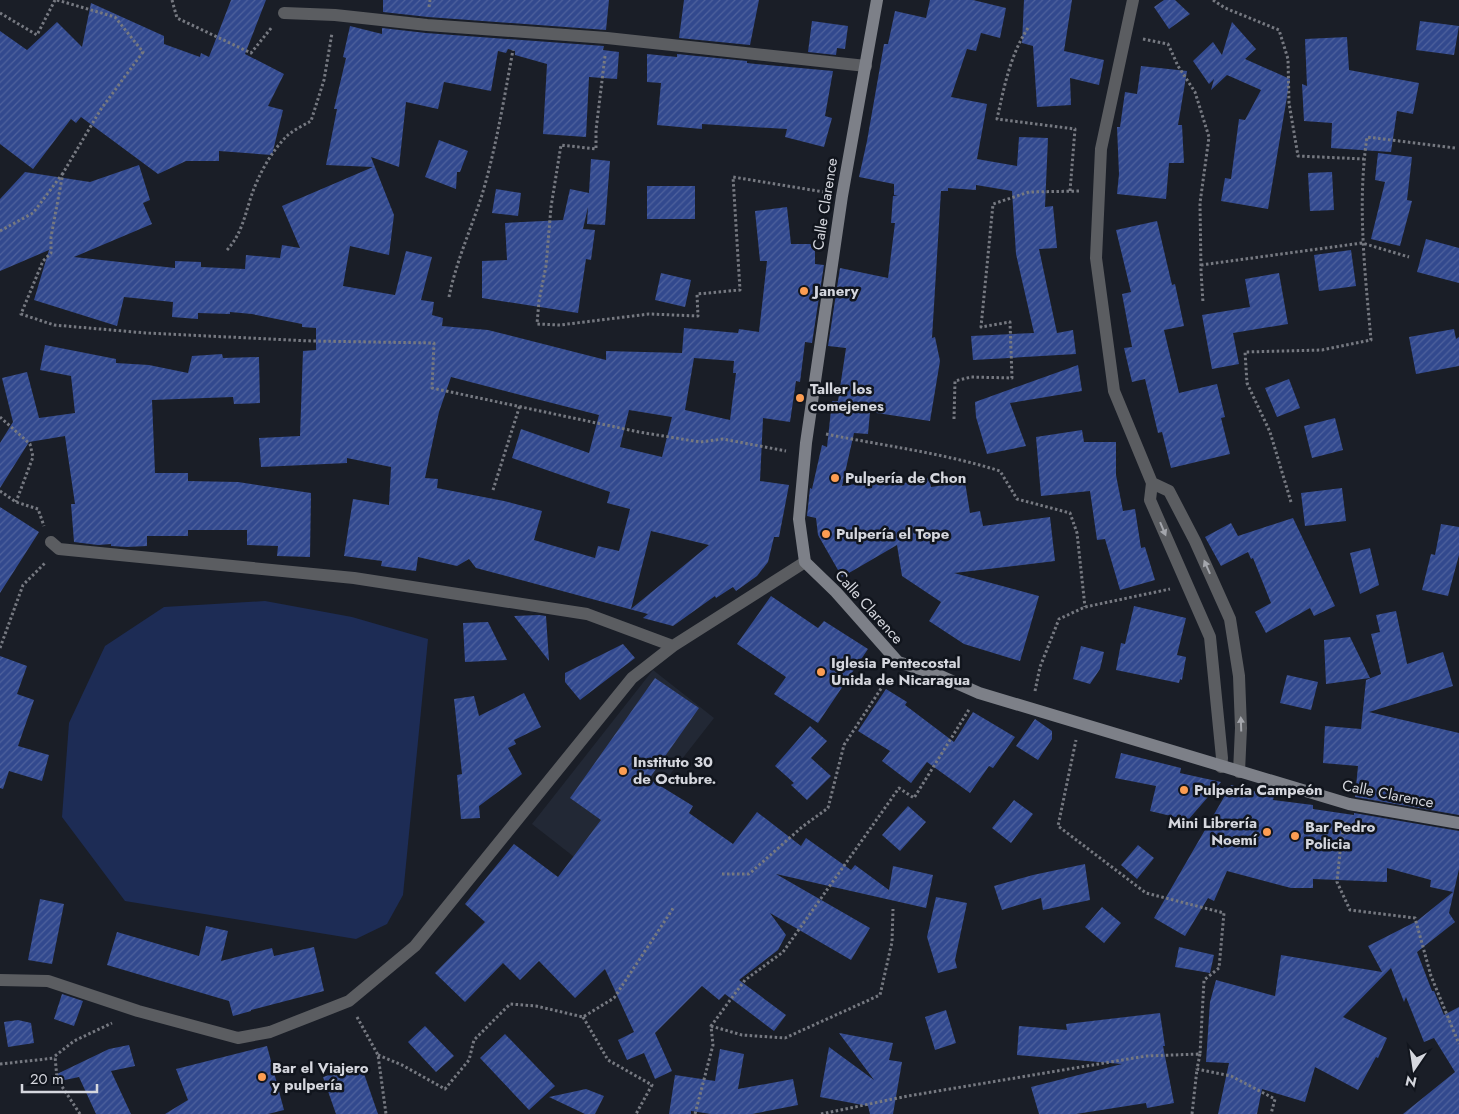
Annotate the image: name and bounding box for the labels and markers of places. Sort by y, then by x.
place label: Janery [811,280,859,302]
marker: Janery [798,285,810,297]
place label: Taller los comejenes [810,378,884,417]
marker: Taller los comejenes [794,392,806,404]
place label: Pulpería de Chon [845,467,966,489]
marker: Pulpería de Chon [829,472,841,484]
place label: Pulpería el Tope [836,523,950,545]
marker: Pulpería el Tope [820,528,832,540]
place label: Iglesia Pentecostal Unida de Nicaragua [831,652,970,691]
marker: Iglesia Pentecostal Unida de Nicaragua [815,666,827,678]
place label: Instituto 30 de Octubre. [633,751,716,790]
marker: Instituto 30 de Octubre. [617,765,629,777]
place label: Pulpería Campeón [1194,779,1323,801]
marker: Pulpería Campeón [1178,784,1190,796]
place label: Mini Librería Noemí [1168,812,1258,851]
place label: Bar Pedro Policia [1305,816,1375,855]
marker: Mini Librería Noemí [1261,826,1273,838]
marker: Bar Pedro Policia [1289,830,1301,842]
place label: Bar el Viajero y pulpería [271,1057,369,1096]
marker: Bar el Viajero y pulpería [256,1071,268,1083]

